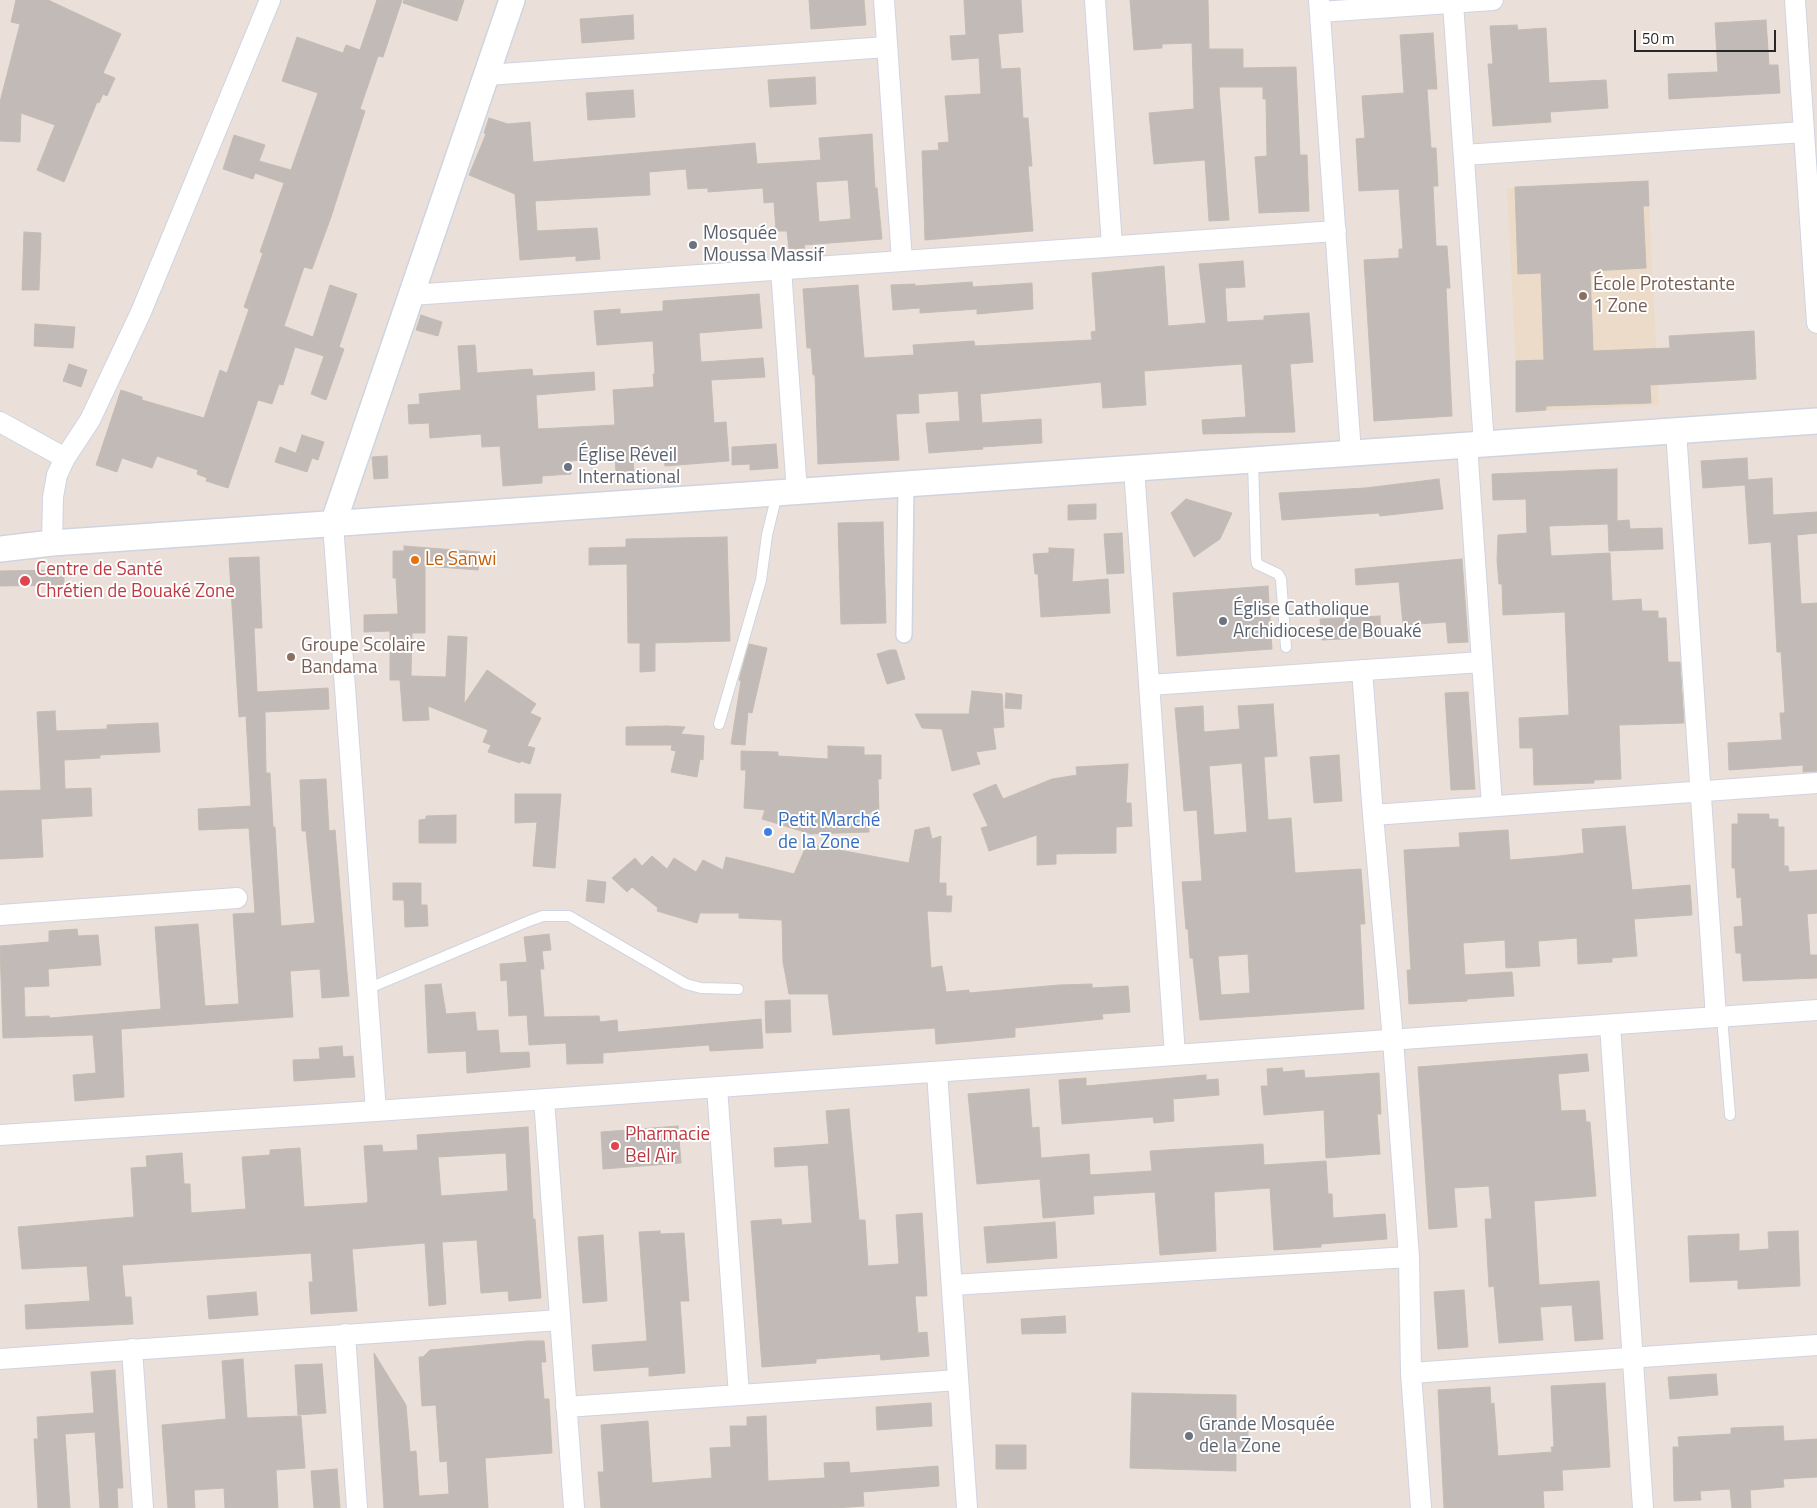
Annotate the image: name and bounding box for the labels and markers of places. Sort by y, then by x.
place label: Mosquée Moussa Massif [703,223,824,267]
marker: Mosquée Moussa Massif [687,239,699,251]
place label: École Protestante 1 Zone [1593,274,1735,318]
marker: École Protestante 1 Zone [1577,290,1589,302]
place label: Église Réveil International [578,445,680,489]
marker: Église Réveil International [562,461,574,473]
place label: Le Sanwi [425,549,496,571]
marker: Le Sanwi [409,554,421,566]
place label: Centre de Santé Chrétien de Bouaké Zone [36,559,235,603]
marker: Centre de Santé Chrétien de Bouaké Zone [18,574,32,588]
place label: Église Catholique Archidiocese de Bouaké [1233,599,1422,643]
marker: Église Catholique Archidiocese de Bouaké [1217,615,1229,627]
place label: Groupe Scolaire Bandama [301,635,426,679]
marker: Groupe Scolaire Bandama [285,651,297,663]
place label: Petit Marché de la Zone [778,810,880,854]
marker: Petit Marché de la Zone [762,826,774,838]
place label: Pharmacie Bel Air [625,1124,710,1168]
marker: Pharmacie Bel Air [609,1140,621,1152]
place label: Grande Mosquée de la Zone [1199,1414,1335,1458]
marker: Grande Mosquée de la Zone [1183,1430,1195,1442]

